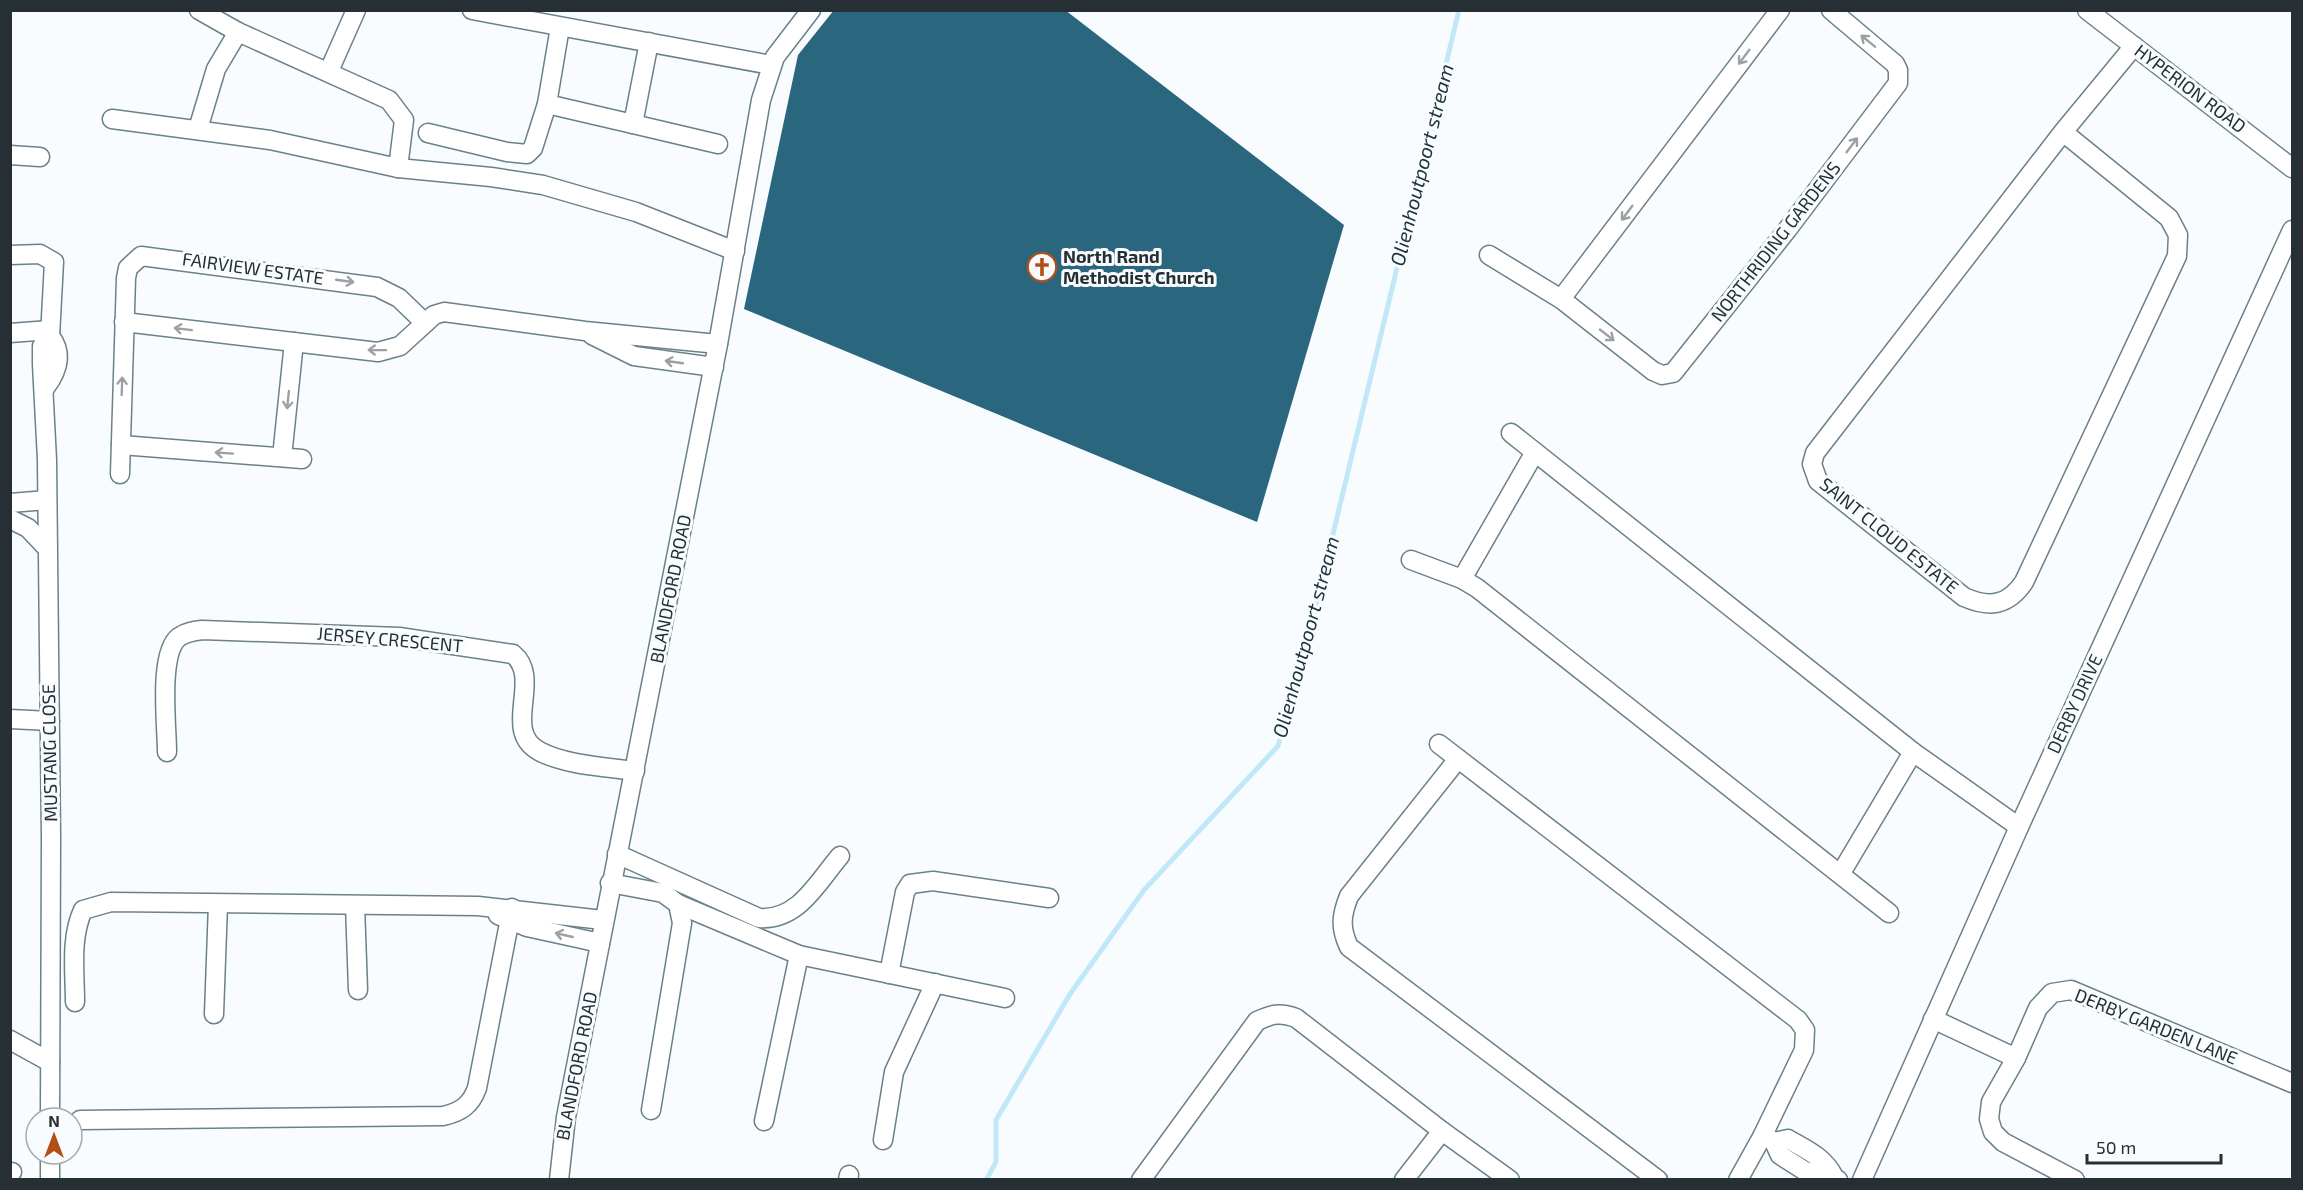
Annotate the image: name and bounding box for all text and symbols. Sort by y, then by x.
one-way arrow [1861,35,1877,48]
street label: HYPERION ROAD [2131,39,2251,137]
one-way arrow [1738,49,1751,65]
water label: Olienhoutpoort stream [1384,61,1458,268]
one-way arrow [1845,137,1858,153]
street label: NORTHRIDING GARDENS [1706,157,1845,326]
one-way arrow [1620,204,1633,220]
place label: North Rand Methodist Church [1063,245,1215,288]
street label: FAIRVIEW ESTATE [181,247,325,289]
church icon: North Rand Methodist Church [1026,251,1058,283]
one-way arrow [334,276,354,287]
one-way arrow [174,323,194,334]
one-way arrow [1598,329,1614,342]
one-way arrow [367,345,387,356]
one-way arrow [665,356,684,367]
one-way arrow [117,377,128,397]
one-way arrow [282,389,293,409]
one-way arrow [215,447,234,458]
street label: SAINT CLOUD ESTATE [1816,472,1963,598]
street label: BLANDFORD ROAD [645,513,695,665]
water label: Olienhoutpoort stream [1267,534,1343,740]
street label: JERSEY CRESCENT [316,622,464,656]
street label: DERBY DRIVE [2042,651,2107,757]
street label: MUSTANG CLOSE [37,684,61,822]
one-way arrow [554,929,574,940]
street label: DERBY GARDEN LANE [2072,983,2241,1069]
street label: BLANDFORD ROAD [551,990,601,1142]
north arrow [24,1106,84,1166]
text: N [48,1111,60,1130]
scale bar [2087,1127,2220,1165]
text: 50 m [2096,1136,2136,1158]

